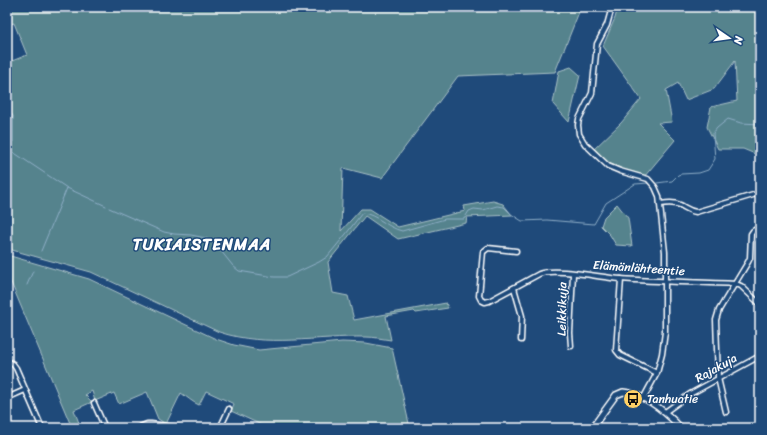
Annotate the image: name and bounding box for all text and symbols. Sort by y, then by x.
north arrow [709,18,749,58]
text: N [728,33,749,46]
district label: TUKIAISTENMAA [133,230,271,259]
street label: Elämänlähteentie [592,254,686,282]
street label: Leikkikuja [551,281,573,336]
street label: Rajakuja [691,347,741,389]
bus stop icon: Tanhuatie [622,388,644,410]
place label: Tanhuatie [647,388,698,410]

